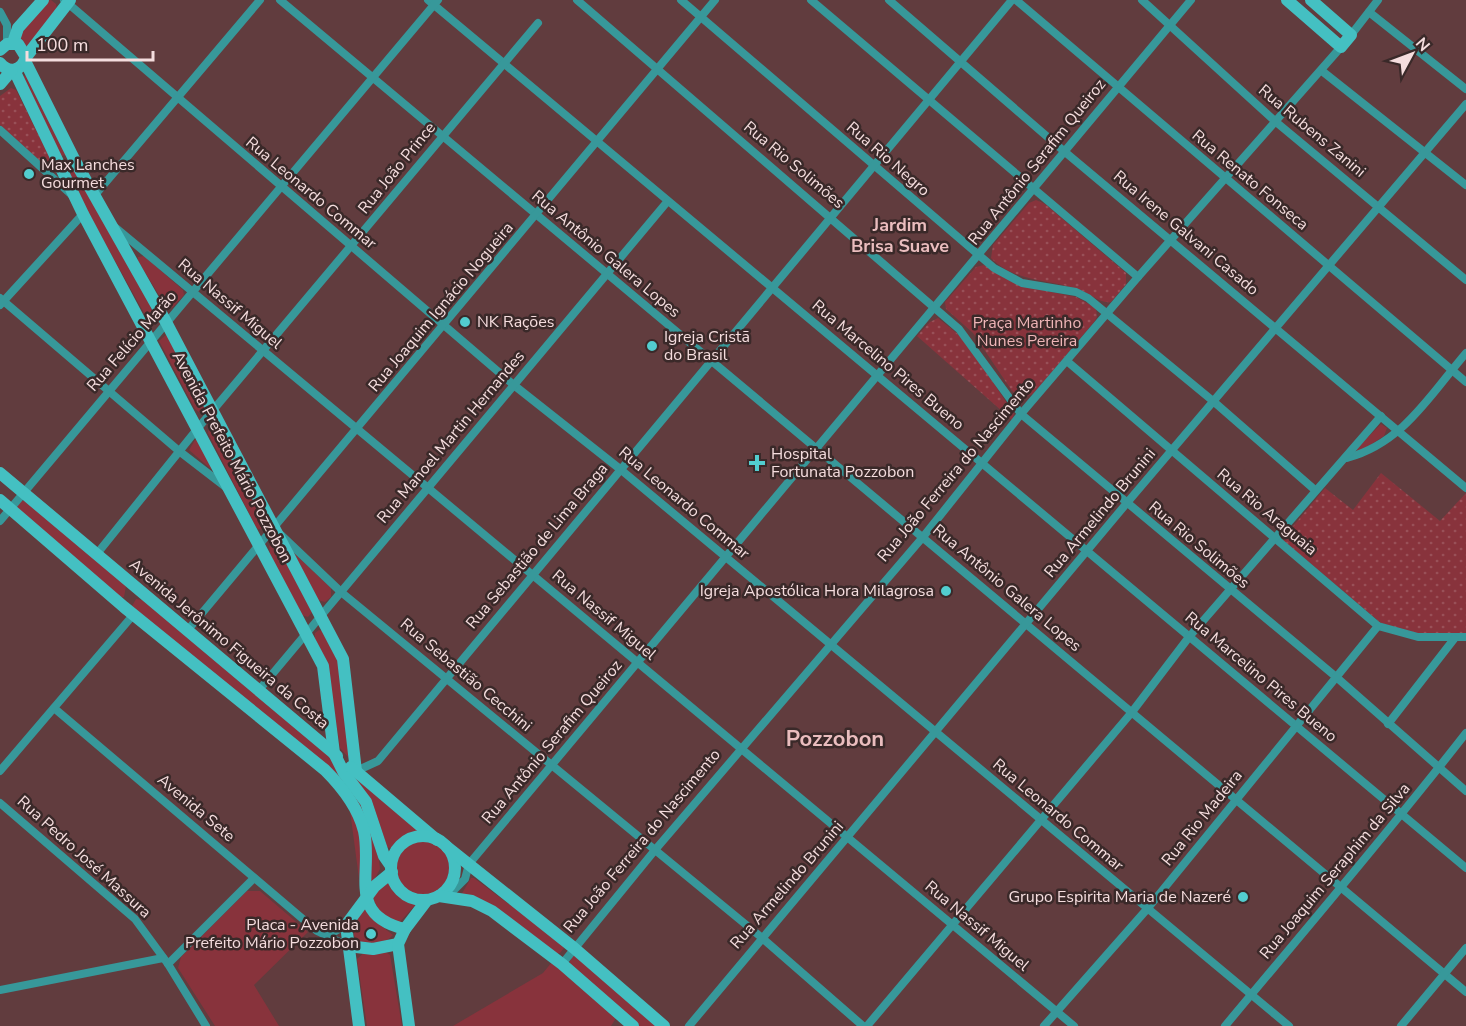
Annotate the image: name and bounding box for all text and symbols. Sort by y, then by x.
scale bar [27,24,153,62]
north arrow [1382,24,1442,84]
text: 100 m [36,33,88,57]
text: N [1410,33,1435,57]
street label: Rua Antônio Serafim Queiroz [963,74,1111,250]
street label: Rua Rubens Zanini [1254,79,1370,183]
street label: Rua Rio Solimões [739,116,849,214]
street label: Rua Rio Negro [842,117,935,201]
street label: Rua João Prince [353,118,441,218]
street label: Rua Renato Fonseca [1187,125,1313,235]
street label: Rua Leonardo Commar [241,132,381,254]
place label: Max Lanches Gourmet [41,154,135,194]
street label: Rua Irene Galvani Casado [1109,166,1264,301]
marker: Max Lanches Gourmet [22,167,36,181]
street label: Rua Antônio Galera Lopes [527,185,685,323]
district label: Jardim Brisa Suave [851,213,949,258]
street label: Rua Joaquim Ignácio Nogueira [363,217,519,397]
street label: Rua Nassif Miguel [173,254,287,354]
street label: Rua Felício Marão [82,286,182,396]
street label: Rua Marcelino Pires Bueno [807,295,969,435]
place label: NK Rações [477,311,554,333]
park label: Praça Martinho Nunes Pereira [973,312,1081,352]
marker: NK Rações [458,315,472,329]
place label: Igreja Cristã do Brasil [664,326,750,366]
marker: Igreja Cristã do Brasil [645,339,659,353]
street label: Rua Manoel Martin Hernandes [372,346,530,528]
street label: Avenida Prefeito Mário Pozzobon [167,347,297,567]
street label: Rua João Ferreira do Nascimento [872,373,1040,567]
street label: Rua Leonardo Commar [614,442,754,564]
place label: Hospital Fortunata Pozzobon [771,443,914,483]
street label: Rua Armelindo Brunini [1039,444,1161,582]
marker: Hospital Fortunata Pozzobon [748,454,766,472]
street label: Rua Sebastião de Lima Braga [461,458,613,634]
street label: Rua Rio Araguaia [1212,464,1322,560]
street label: Rua Rio Solimões [1144,496,1254,594]
street label: Rua Antônio Galera Lopes [928,519,1086,657]
street label: Avenida Jerônimo Figueira da Costa [125,554,333,734]
street label: Rua Nassif Miguel [547,565,661,665]
place label: Igreja Apostólica Hora Milagrosa [700,580,934,602]
marker: Igreja Apostólica Hora Milagrosa [939,584,953,598]
street label: Rua Marcelino Pires Bueno [1180,607,1342,747]
street label: Rua Sebastião Cecchini [395,613,537,737]
street label: Rua Antônio Serafim Queiroz [477,655,627,829]
district label: Pozzobon [786,724,884,754]
street label: Rua João Ferreira do Nascimento [558,744,726,938]
street label: Rua Leonardo Commar [988,754,1128,876]
street label: Rua Rio Madeira [1156,765,1248,871]
street label: Avenida Sete [153,769,239,847]
street label: Rua Joaquim Seraphim da Silva [1255,778,1415,964]
street label: Rua Pedro José Massura [12,791,156,923]
street label: Rua Armelindo Brunini [725,816,849,954]
street label: Rua Nassif Miguel [920,876,1034,976]
place label: Grupo Espirita Maria de Nazeré [1008,886,1231,908]
marker: Grupo Espirita Maria de Nazeré [1236,890,1250,904]
place label: Placa - Avenida Prefeito Mário Pozzobon [185,914,359,954]
marker: Placa - Avenida Prefeito Mário Pozzobon [364,927,378,941]

